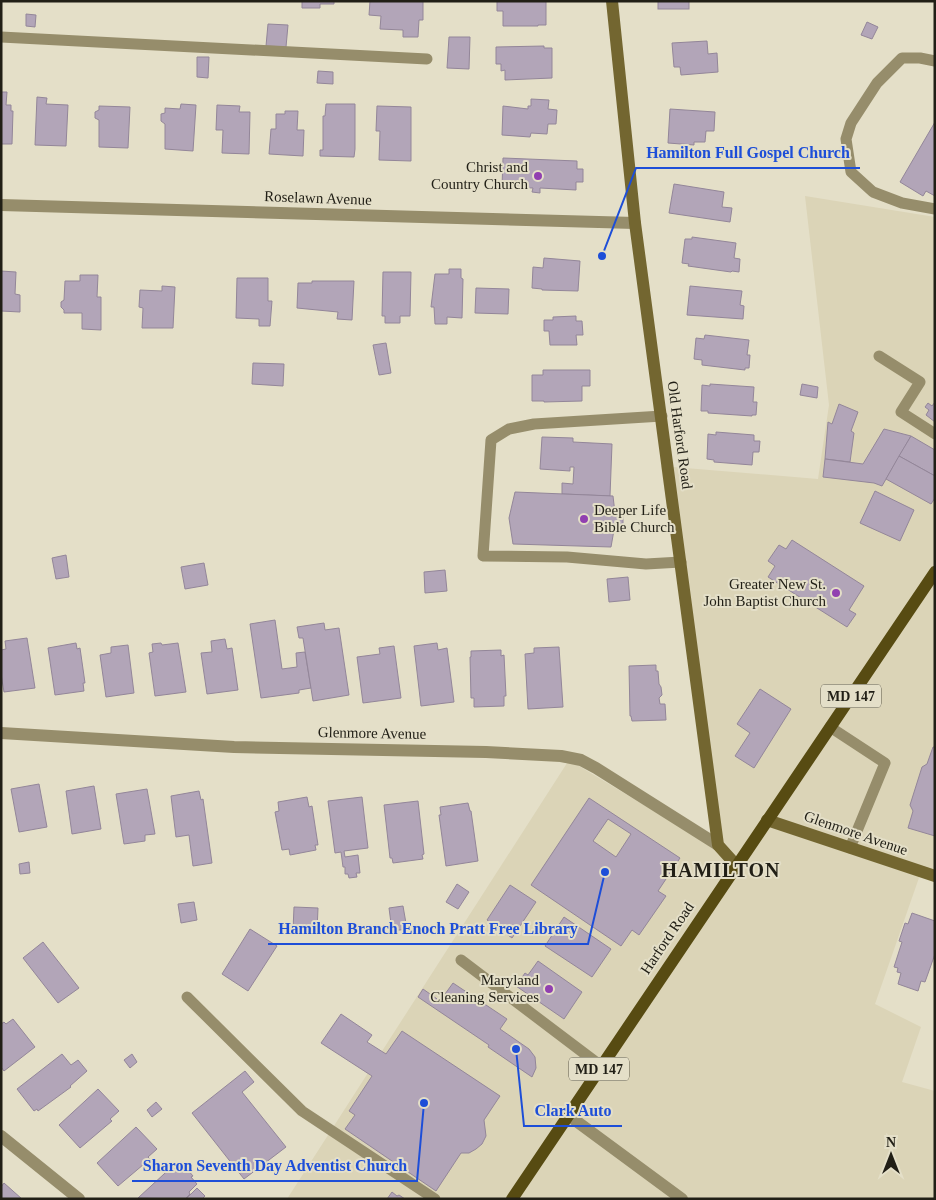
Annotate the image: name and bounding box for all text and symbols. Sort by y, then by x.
callout: Hamilton Full Gospel Church [636,137,860,168]
text: Hamilton Full Gospel Church [646,144,850,162]
place label: Christ and Country Church [431,159,528,192]
marker: Christ and Country Church [532,170,544,182]
street label: Roselawn Avenue [264,188,372,208]
street label: Old Harford Road [664,380,696,491]
place label: Deeper Life Bible Church [594,502,675,535]
marker: Deeper Life Bible Church [578,513,590,525]
place label: Greater New St. John Baptist Church [704,576,826,609]
marker: Greater New St. John Baptist Church [830,587,842,599]
road number: MD 147 [821,684,881,708]
street label: Glenmore Avenue [318,724,427,742]
street label: Glenmore Avenue [802,808,910,858]
district label: HAMILTON [661,859,781,881]
street label: Harford Road [637,899,697,977]
callout: Hamilton Branch Enoch Pratt Free Library [268,913,588,944]
text: Hamilton Branch Enoch Pratt Free Library [278,920,578,938]
place label: Maryland Cleaning Services [430,972,539,1005]
marker: Maryland Cleaning Services [543,983,555,995]
road number: MD 147 [569,1058,629,1080]
callout: Clark Auto [524,1095,622,1126]
text: Clark Auto [535,1102,611,1119]
north arrow [866,1130,916,1180]
text: N [886,1135,896,1150]
callout: Sharon Seventh Day Adventist Church [132,1150,417,1181]
text: Sharon Seventh Day Adventist Church [143,1157,407,1175]

